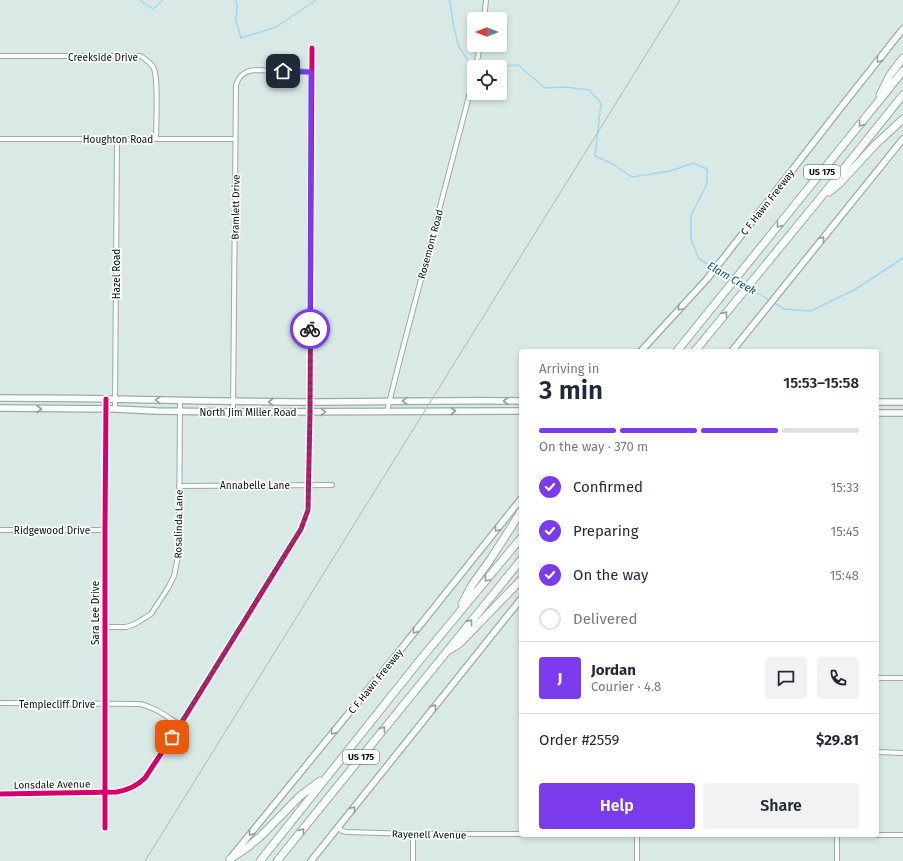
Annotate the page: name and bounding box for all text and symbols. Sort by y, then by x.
north arrow [467,12,507,52]
map controls [467,12,507,100]
street label: Creekside Drive [68,52,138,64]
pin [266,54,300,88]
one-way arrow [876,55,883,62]
icon: home [272,60,294,82]
button: locate [467,60,507,100]
one-way arrow [859,119,866,126]
street label: Houghton Road [83,134,153,146]
road number: US 175 [804,165,840,179]
street label: C F Hawn Freeway [738,167,797,238]
street label: Bramlett Drive [229,174,243,240]
street label: Rosemont Road [416,208,446,280]
one-way arrow [777,220,784,227]
one-way arrow [817,237,824,244]
street label: Hazel Road [111,249,123,299]
water label: Elam Creek [705,259,759,298]
one-way arrow [678,303,685,311]
courier [290,309,330,349]
one-way arrow [721,311,728,318]
icon: bike [299,318,321,340]
text: Arriving in [539,361,599,376]
text: 15:53–15:58 [783,374,859,392]
text: 3 min [539,375,603,406]
one-way arrow [155,396,161,404]
one-way arrow [402,397,408,405]
one-way arrow [503,397,509,405]
one-way arrow [268,398,274,406]
one-way arrow [36,404,42,413]
street label: North Jim Miller Road [199,407,297,419]
one-way arrow [450,407,456,415]
one-way arrow [320,408,326,417]
text: On the way · 370 m [539,439,648,454]
icon: check [539,476,561,498]
text: Confirmed [573,478,643,496]
street label: Annabelle Lane [220,480,290,492]
text: 15:33 [831,480,859,495]
street label: Rosalinda Lane [172,489,186,559]
icon: check [539,520,561,542]
text: Preparing [573,522,638,540]
text: 15:45 [831,524,859,539]
street label: Ridgewood Drive [14,525,90,537]
one-way arrow [494,525,501,532]
icon: check [539,564,561,586]
text: On the way [573,566,648,584]
text: 15:48 [830,568,859,583]
one-way arrow [484,574,491,581]
street label: Sara Lee Drive [90,581,102,645]
text: Delivered [573,610,637,628]
one-way arrow [465,620,472,627]
one-way arrow [413,626,420,634]
street label: C F Hawn Freeway [346,647,406,716]
button: chat [765,657,807,699]
button: phone [817,657,859,699]
text: Jordan [591,661,636,679]
text: J [558,669,562,687]
text: Courier · 4.8 [591,679,661,694]
street label: Templecliff Drive [19,699,95,711]
one-way arrow [430,705,437,712]
pin [155,720,189,754]
icon: bag [161,726,183,748]
one-way arrow [331,727,338,734]
one-way arrow [379,727,386,734]
text: Order #2559 [539,731,619,749]
text: $29.81 [816,731,859,749]
road number: US 175 [343,750,379,764]
street label: Lonsdale Avenue [14,778,90,792]
button: Help [539,783,695,829]
button: Share [703,783,859,829]
one-way arrow [348,806,355,813]
one-way arrow [249,828,256,835]
one-way arrow [297,828,304,835]
street label: Rayenell Avenue [392,828,466,842]

